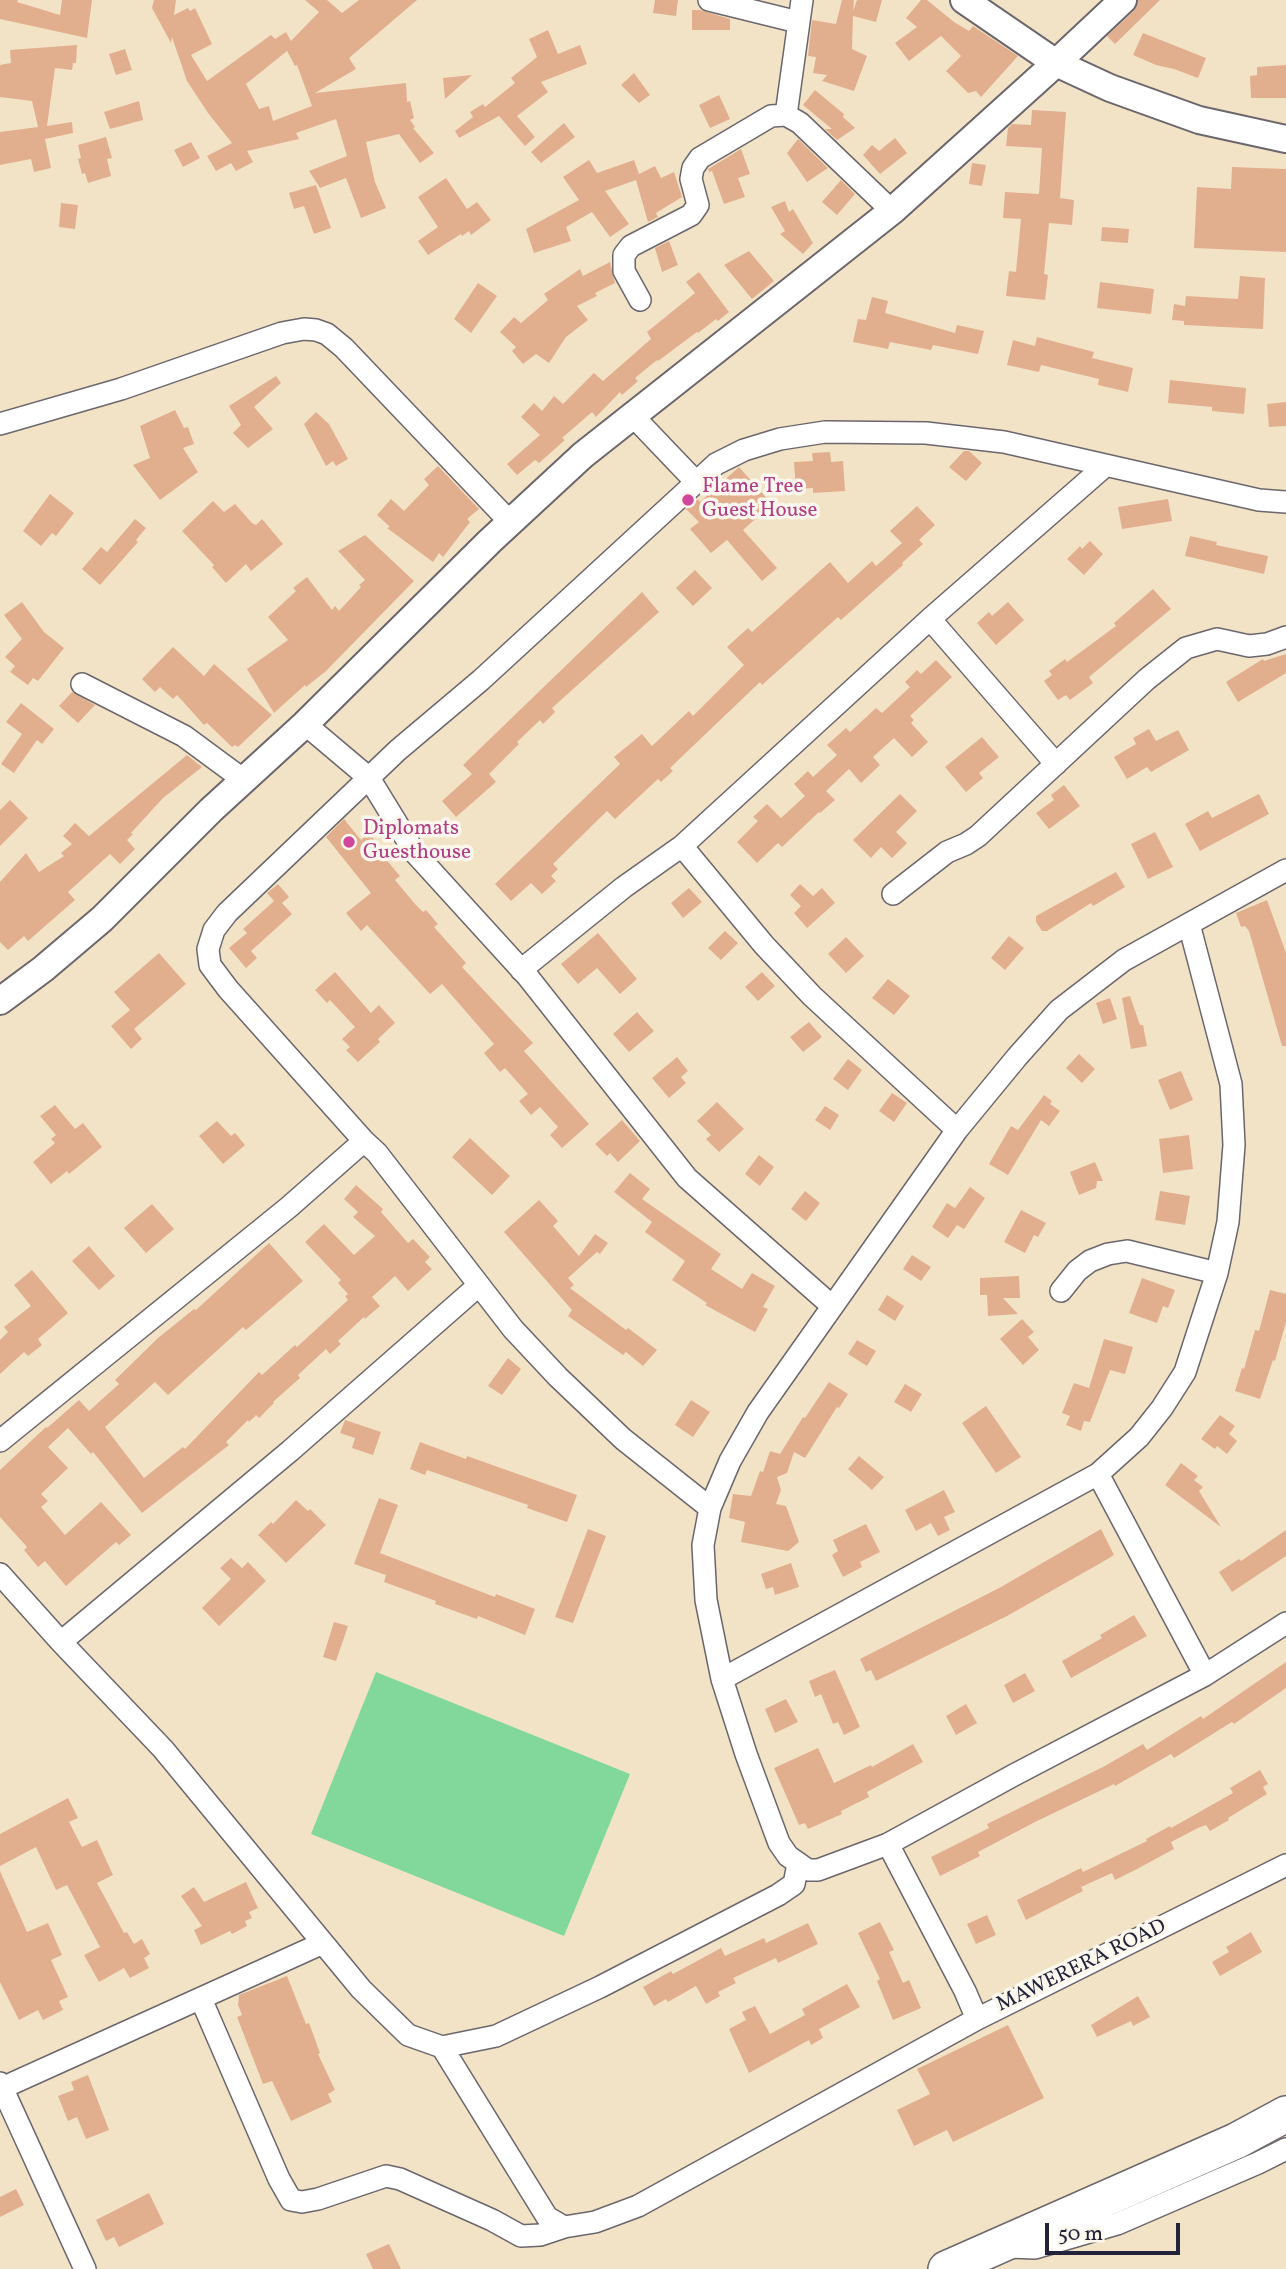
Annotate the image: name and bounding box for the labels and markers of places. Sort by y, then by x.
place label: Flame Tree Guest House [702,475,817,525]
marker: Flame Tree Guest House [680,492,696,508]
place label: Diplomats Guesthouse [363,817,471,867]
marker: Diplomats Guesthouse [341,834,357,850]

